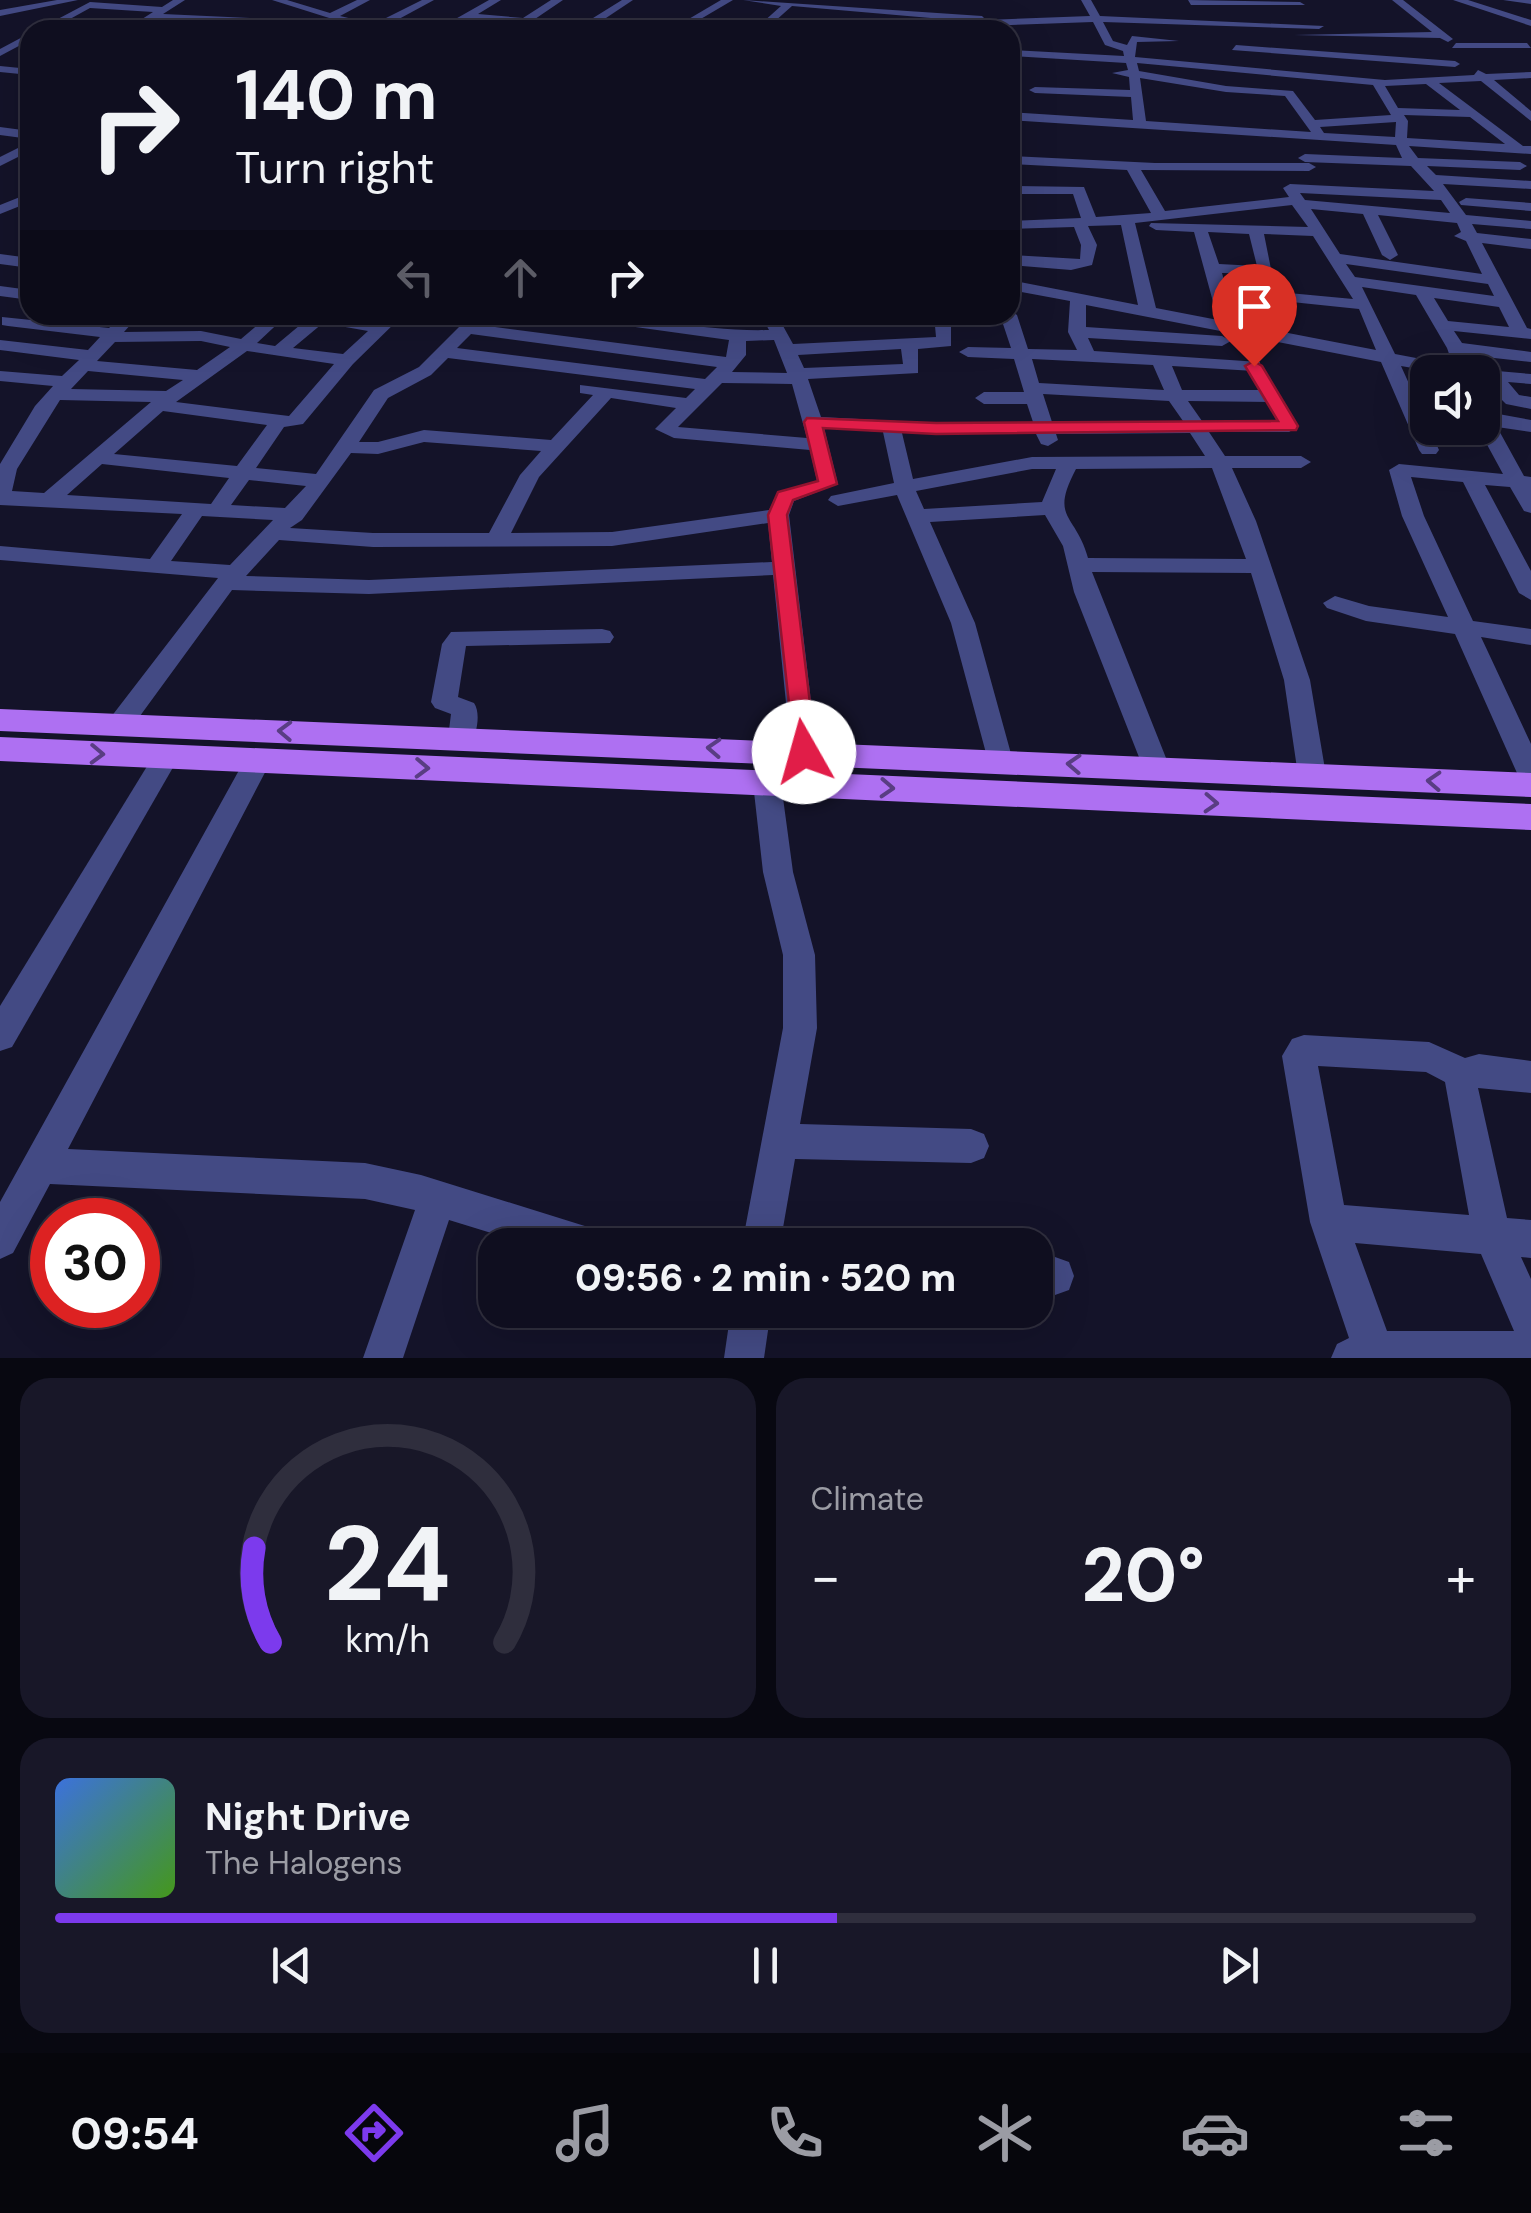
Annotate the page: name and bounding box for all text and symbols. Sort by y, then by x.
text: 140 m [235,50,438,141]
icon: right [70,60,200,190]
text: Turn right [235,138,434,197]
icon: left [388,250,443,305]
icon: ahead [493,250,548,305]
icon: right [598,250,653,305]
pin [1212,264,1297,367]
icon: arrive [1227,279,1282,334]
map controls [1410,355,1500,445]
button: sound [1410,355,1500,445]
position arrow [752,700,856,804]
one-way arrow [276,721,292,742]
one-way arrow [706,738,722,759]
one-way arrow [90,743,106,764]
one-way arrow [1066,754,1081,775]
one-way arrow [415,757,431,778]
one-way arrow [1425,771,1441,792]
one-way arrow [879,778,895,799]
one-way arrow [1204,792,1220,813]
speed limit sign: 30 [30,1198,160,1328]
text: 09:56 · 2 min · 520 m [575,1253,956,1303]
text: Climate [811,1478,924,1520]
text: 24 [324,1497,451,1632]
text: 20° [1082,1527,1205,1624]
text: − [811,1541,841,1613]
text: + [1446,1541,1476,1613]
text: km/h [346,1617,430,1663]
text: Night Drive [205,1792,411,1842]
text: The Halogens [205,1842,403,1884]
icon: previous [264,1938,319,1993]
icon: pause [738,1938,793,1993]
icon: next [1212,1938,1267,1993]
icon: directions [339,2098,409,2168]
icon: music [550,2098,620,2168]
icon: phone [760,2098,830,2168]
icon: climate [970,2098,1040,2168]
icon: car [1180,2098,1250,2168]
icon: filters [1391,2098,1461,2168]
text: 09:54 [70,2104,199,2163]

